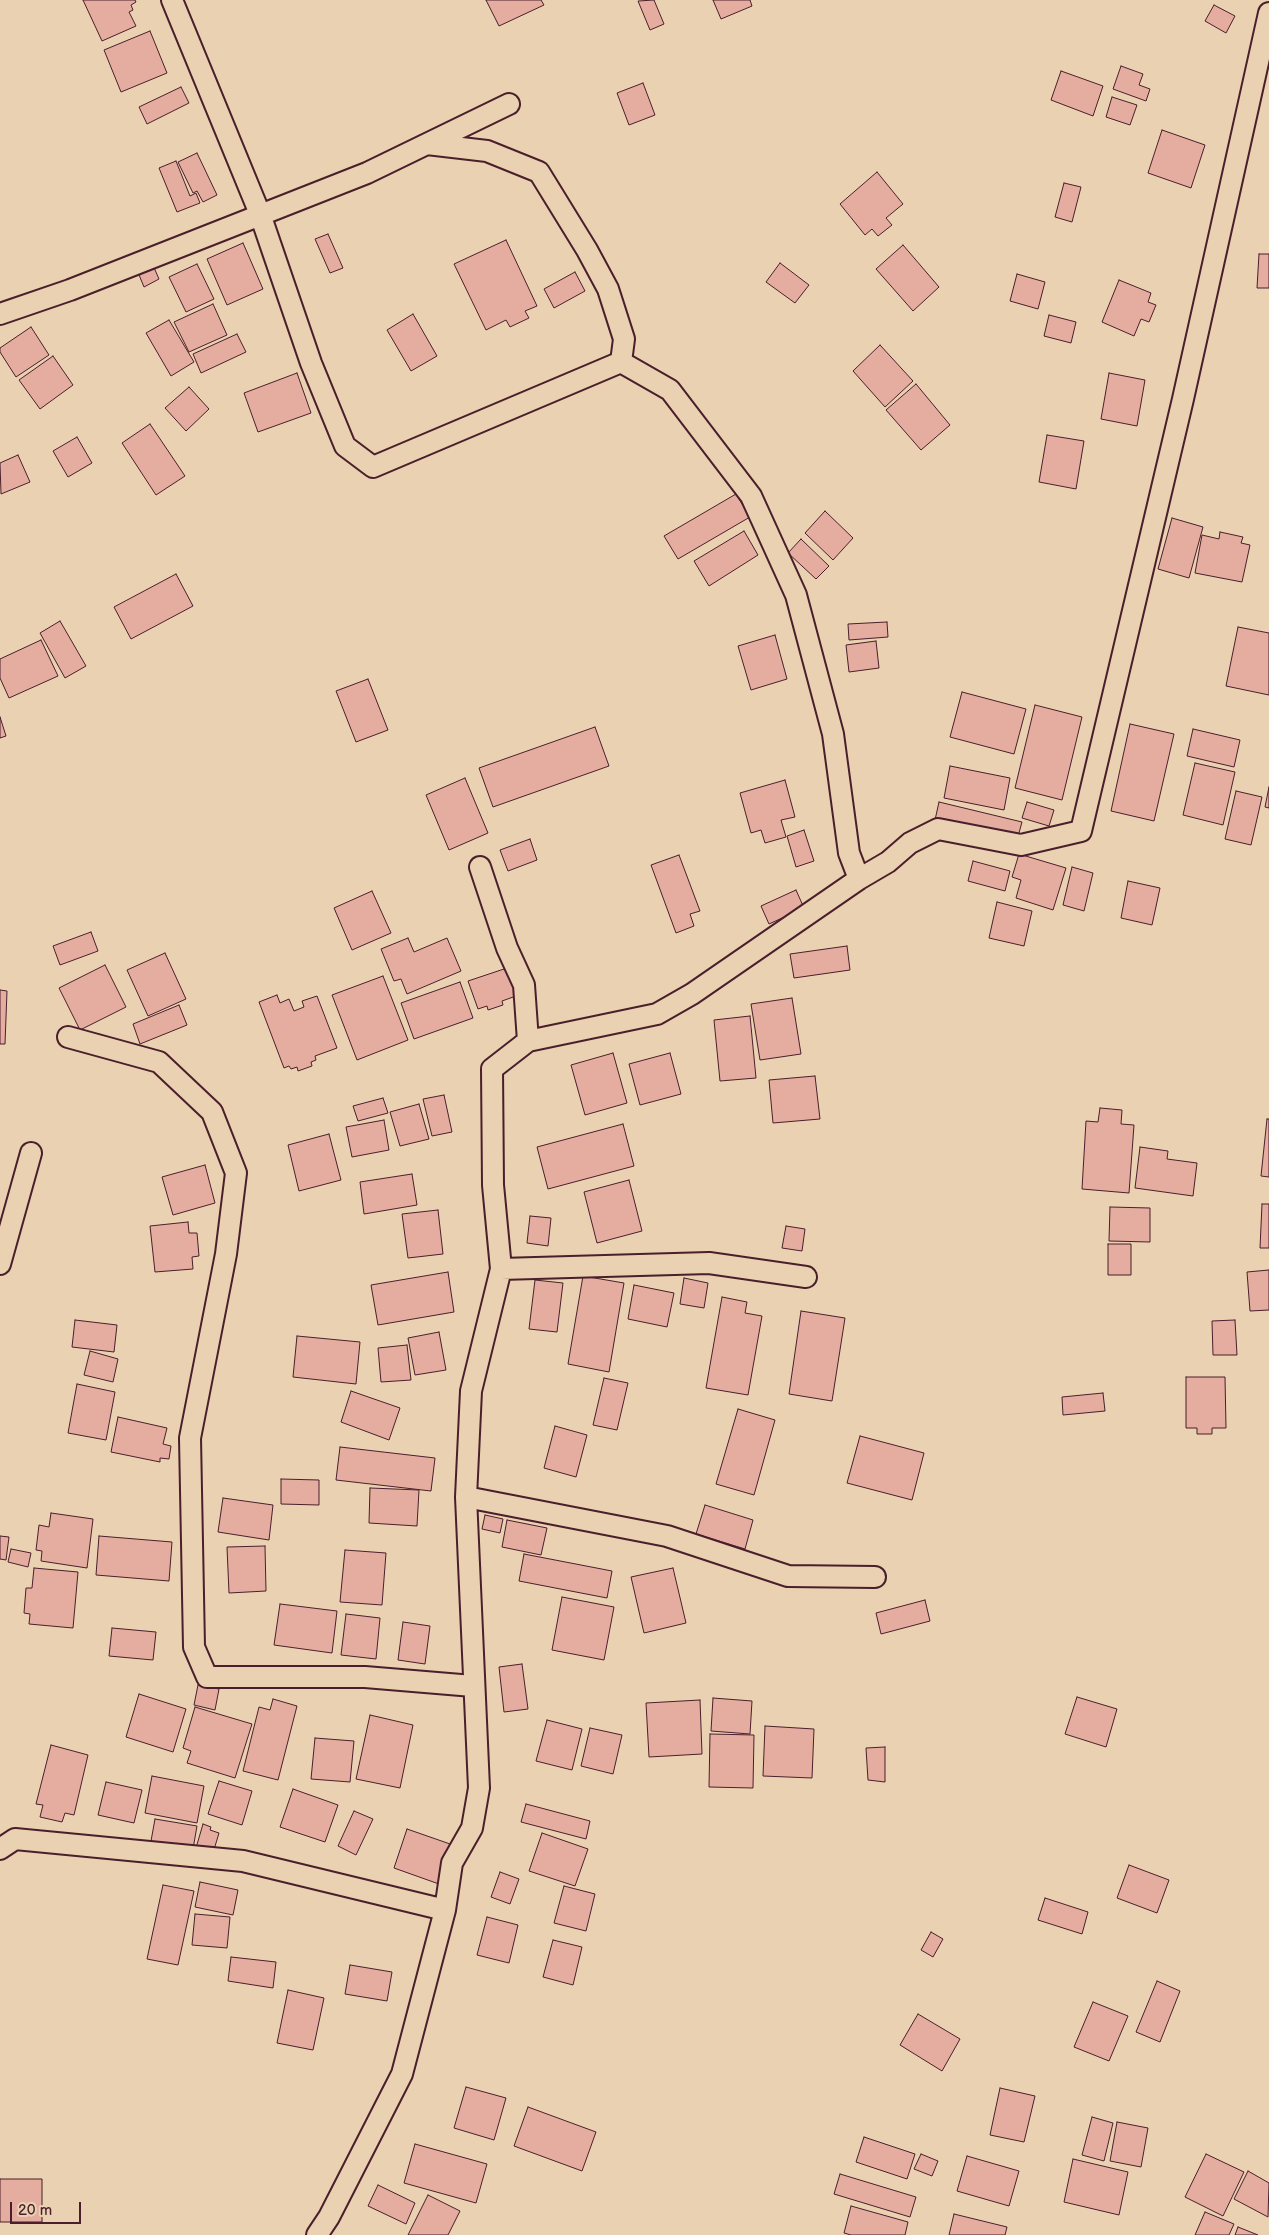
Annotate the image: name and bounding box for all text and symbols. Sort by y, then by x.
scale bar [12,2192,84,2224]
text: 20 m [18,2201,52,2220]

